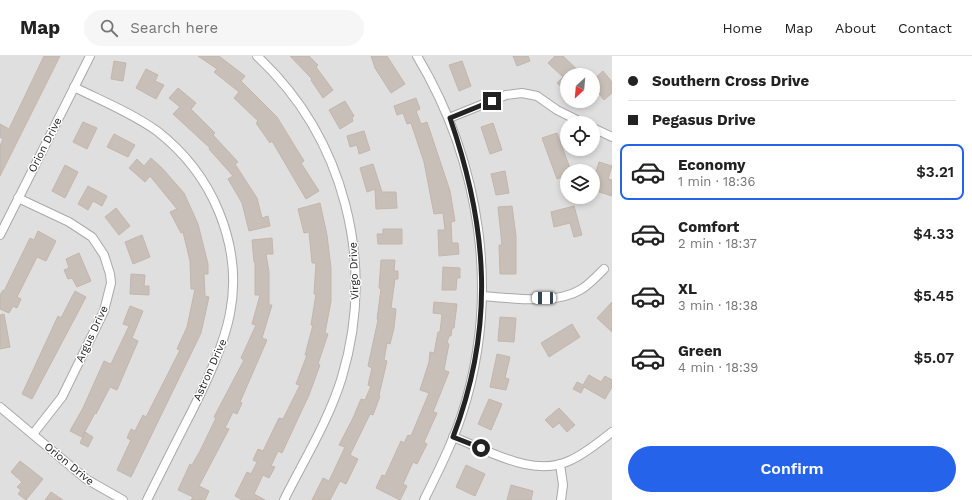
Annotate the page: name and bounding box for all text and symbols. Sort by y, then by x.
search box [84,10,364,46]
text: Map [20,16,60,39]
icon: search [98,17,120,39]
text: Search here [130,19,218,37]
text: Home [722,20,762,36]
text: Map [784,20,813,36]
text: About [835,20,876,36]
text: Contact [898,20,952,36]
north arrow [560,68,600,108]
map controls [560,68,600,204]
text: Southern Cross Drive [652,72,809,90]
route end [483,92,501,110]
text: Pegasus Drive [652,111,756,129]
street label: Orion Drive [26,115,64,175]
button: locate [560,116,600,156]
icon: car [630,154,666,190]
text: Economy [678,156,745,174]
text: $3.21 [916,163,954,181]
button: layers [560,164,600,204]
text: 1 min · 18:36 [678,174,755,189]
icon: car [630,216,666,252]
text: Comfort [678,218,739,236]
text: $4.33 [913,225,954,243]
text: 2 min · 18:37 [678,236,757,251]
street label: Virgo Drive [346,242,362,300]
icon: car [630,278,666,314]
text: XL [678,280,697,298]
text: $5.45 [913,287,954,305]
car [532,292,556,304]
text: 3 min · 18:38 [678,298,758,313]
street label: Argus Drive [73,304,111,364]
street label: Astron Drive [191,337,229,403]
icon: car [630,340,666,376]
text: Green [678,342,722,360]
text: $5.07 [914,349,954,367]
text: 4 min · 18:39 [678,360,758,375]
route start [472,439,490,457]
street label: Orion Drive [42,440,96,488]
button: Confirm [628,446,956,492]

